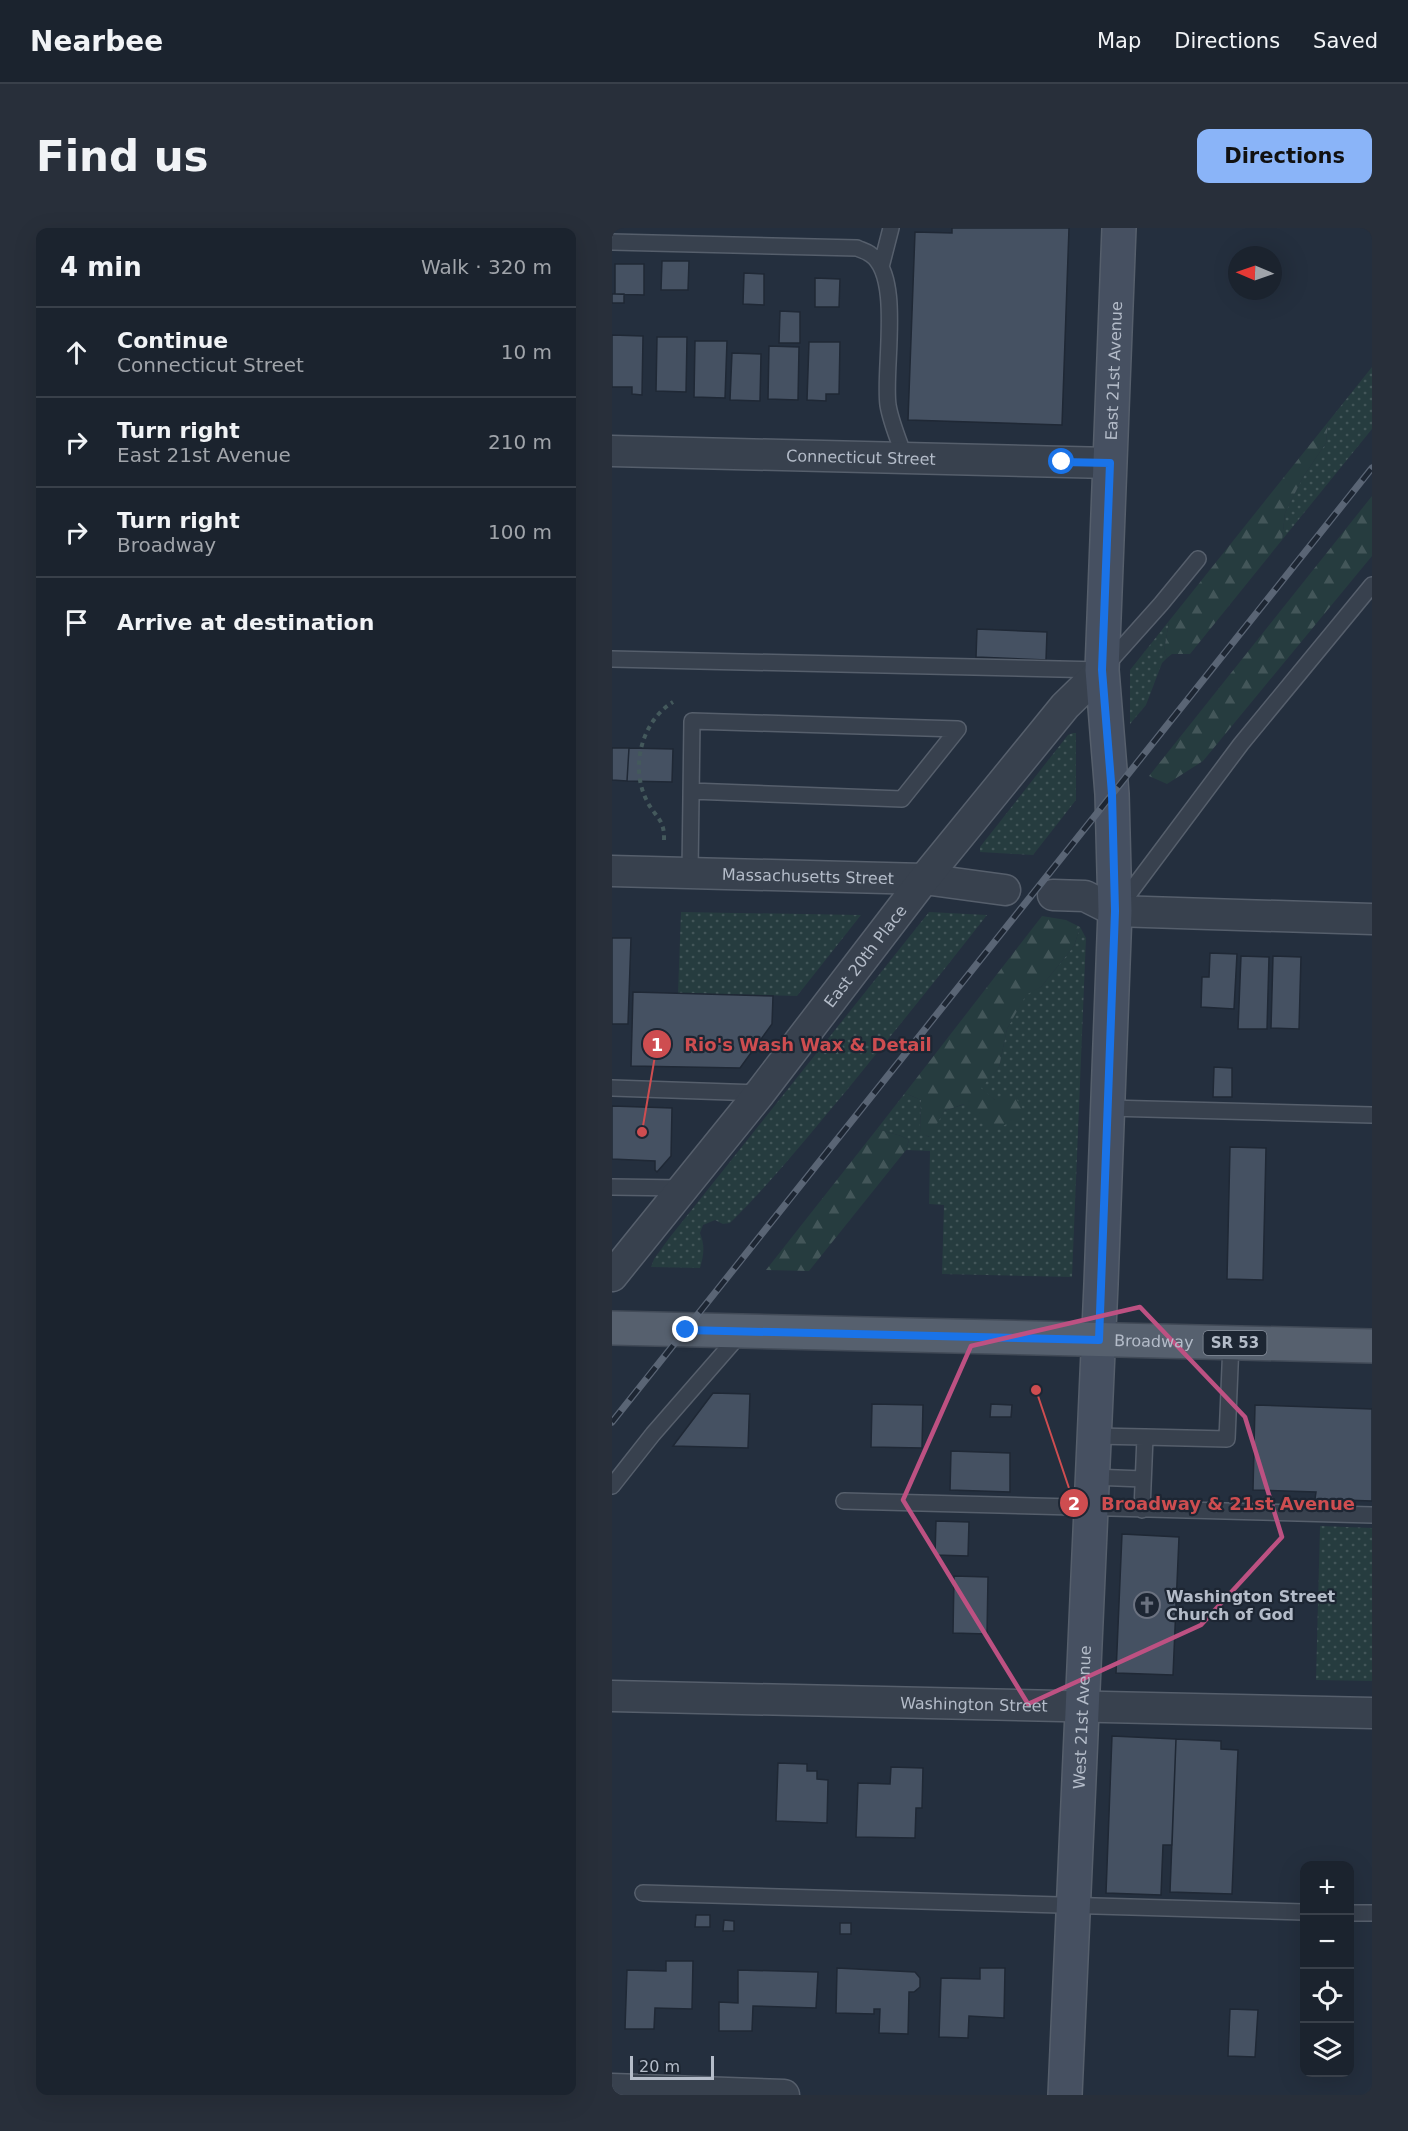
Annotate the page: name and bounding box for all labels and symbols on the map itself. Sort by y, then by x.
north arrow [1228,246,1282,300]
street label: East 21st Avenue [1102,301,1126,441]
street label: Connecticut Street [786,446,936,469]
route start [1048,448,1074,474]
street label: Massachusetts Street [722,865,894,888]
street label: East 20th Place [820,901,911,1011]
callout: Rio's Wash Wax & Detail [642,1026,944,1062]
text: 1 [651,1034,663,1055]
text: Rio's Wash Wax & Detail [684,1034,932,1055]
route end [672,1316,698,1342]
street label: Broadway [1114,1331,1194,1352]
road number: SR 53 [1204,1331,1266,1355]
callout: Broadway & 21st Avenue [1059,1485,1366,1521]
text: 2 [1068,1493,1080,1514]
text: Broadway & 21st Avenue [1101,1493,1355,1514]
place label: Washington Street Church of God [1166,1587,1335,1624]
church icon: Washington Street Church of God [1132,1590,1162,1620]
street label: West 21st Avenue [1070,1645,1095,1790]
street label: Washington Street [900,1693,1048,1716]
scale bar [630,2053,714,2080]

